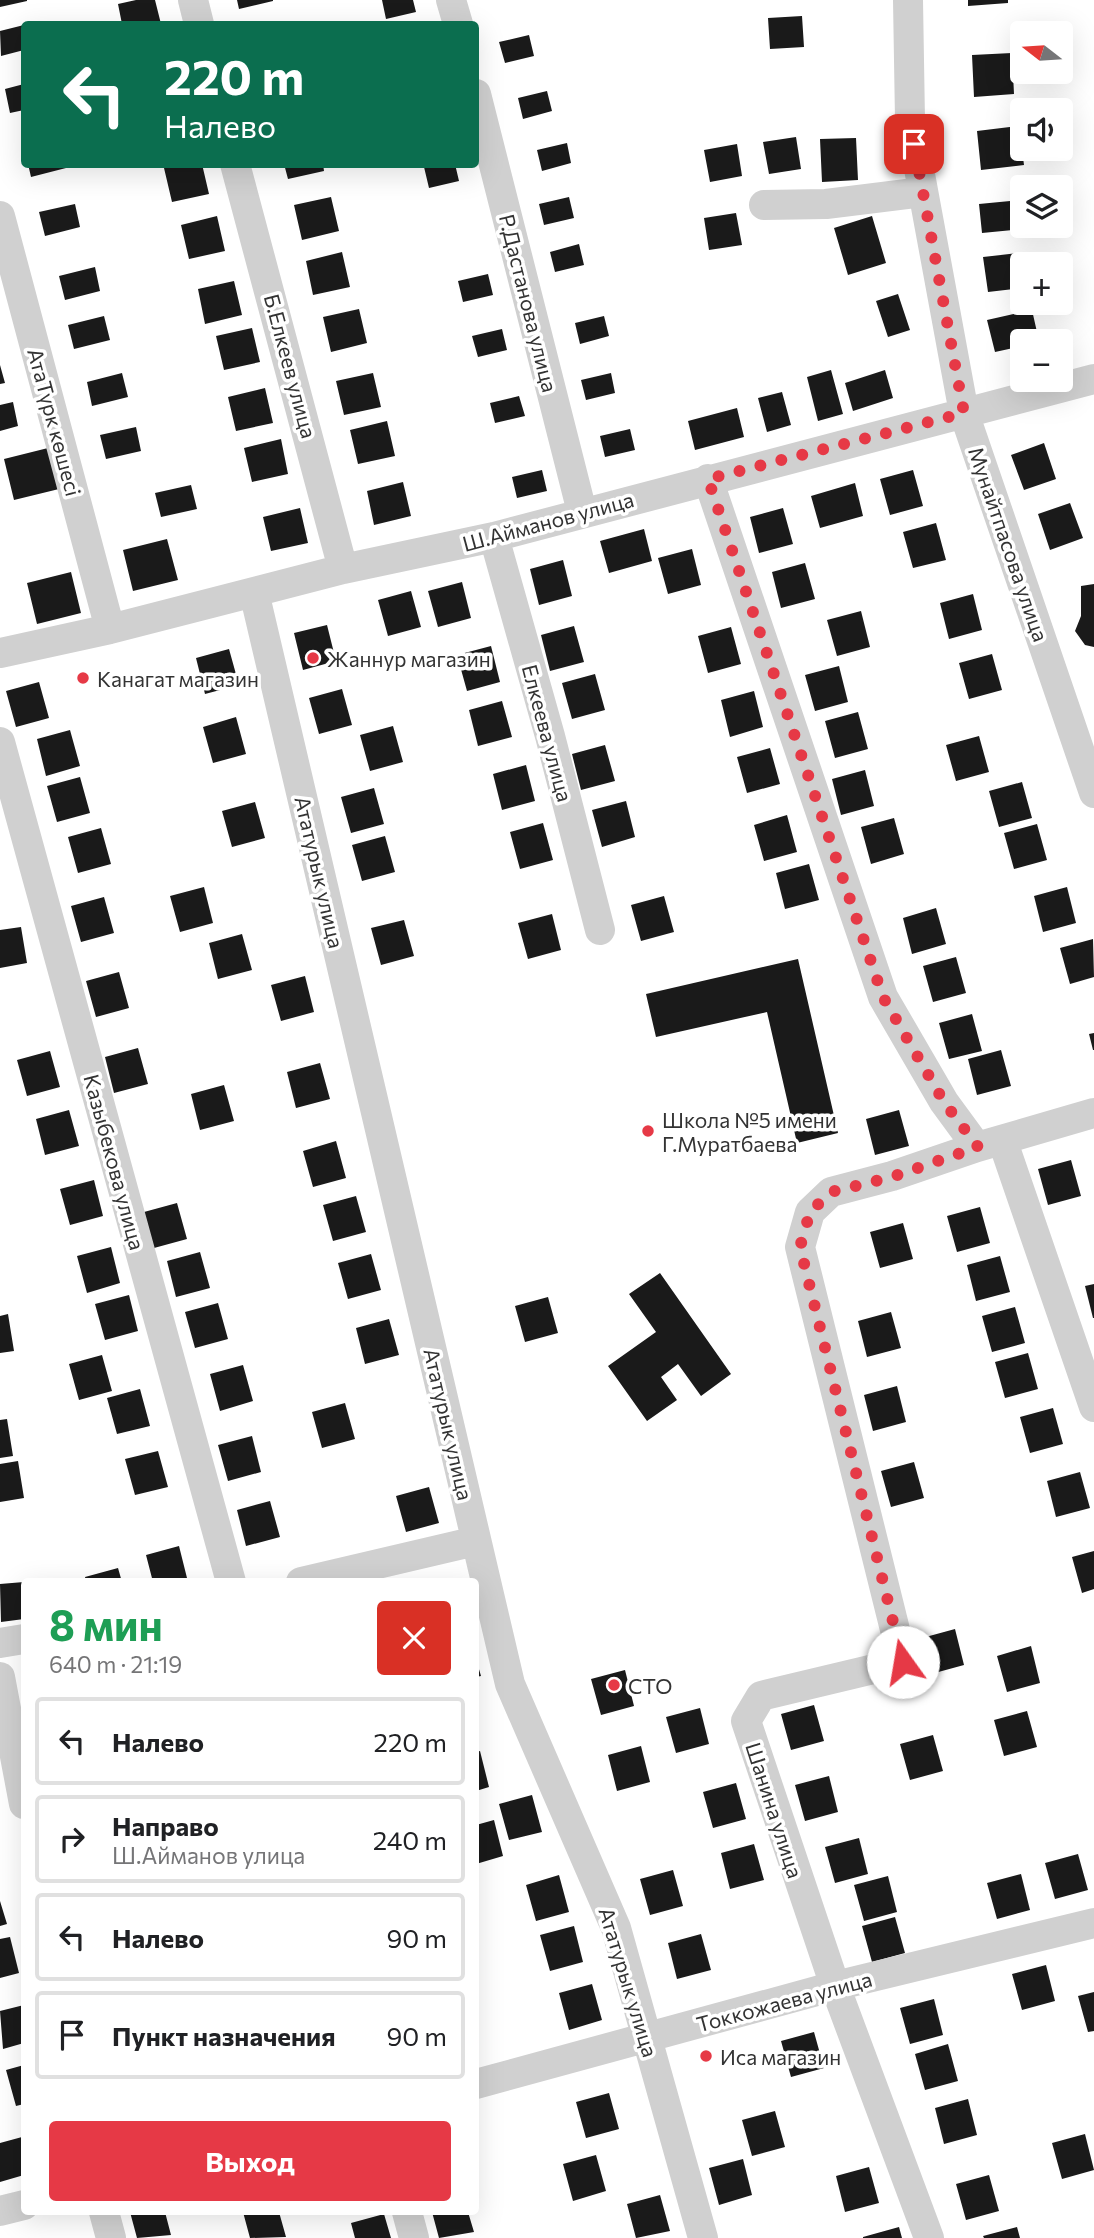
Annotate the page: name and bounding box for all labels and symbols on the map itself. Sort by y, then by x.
north arrow [1010,21,1073,84]
pin [884,114,944,174]
street label: Р.Дастанова улица [495,211,563,395]
street label: Б.Елкеев улица [260,291,322,441]
street label: АтаТүрк көшесі [23,345,87,499]
street label: Мунайтпасова улица [964,443,1054,645]
street label: Ш.Айманов улица [460,486,636,556]
place label: Жаннур магазин [327,646,491,671]
marker: Жаннур магазин [305,650,321,666]
street label: Елкеева улица [518,662,578,804]
place label: Канагат магазин [97,666,259,691]
marker: Канагат магазин [75,670,91,686]
street label: Ататурык улица [290,794,350,950]
street label: Казыбекова улица [80,1071,150,1253]
place label: Школа №5 имени Г.Муратбаева [662,1107,837,1156]
marker: Школа №5 имени Г.Муратбаева [640,1123,656,1139]
street label: Ататурык улица [419,1346,479,1502]
position arrow [866,1625,940,1699]
place label: СТО [628,1673,672,1698]
marker: СТО [606,1677,622,1693]
street label: Шанина улица [741,1739,809,1881]
street label: Ататурык улица [594,1904,664,2060]
street label: Токкожаева улица [694,1966,874,2036]
place label: Иса магазин [720,2044,841,2069]
marker: Иса магазин [698,2048,714,2064]

